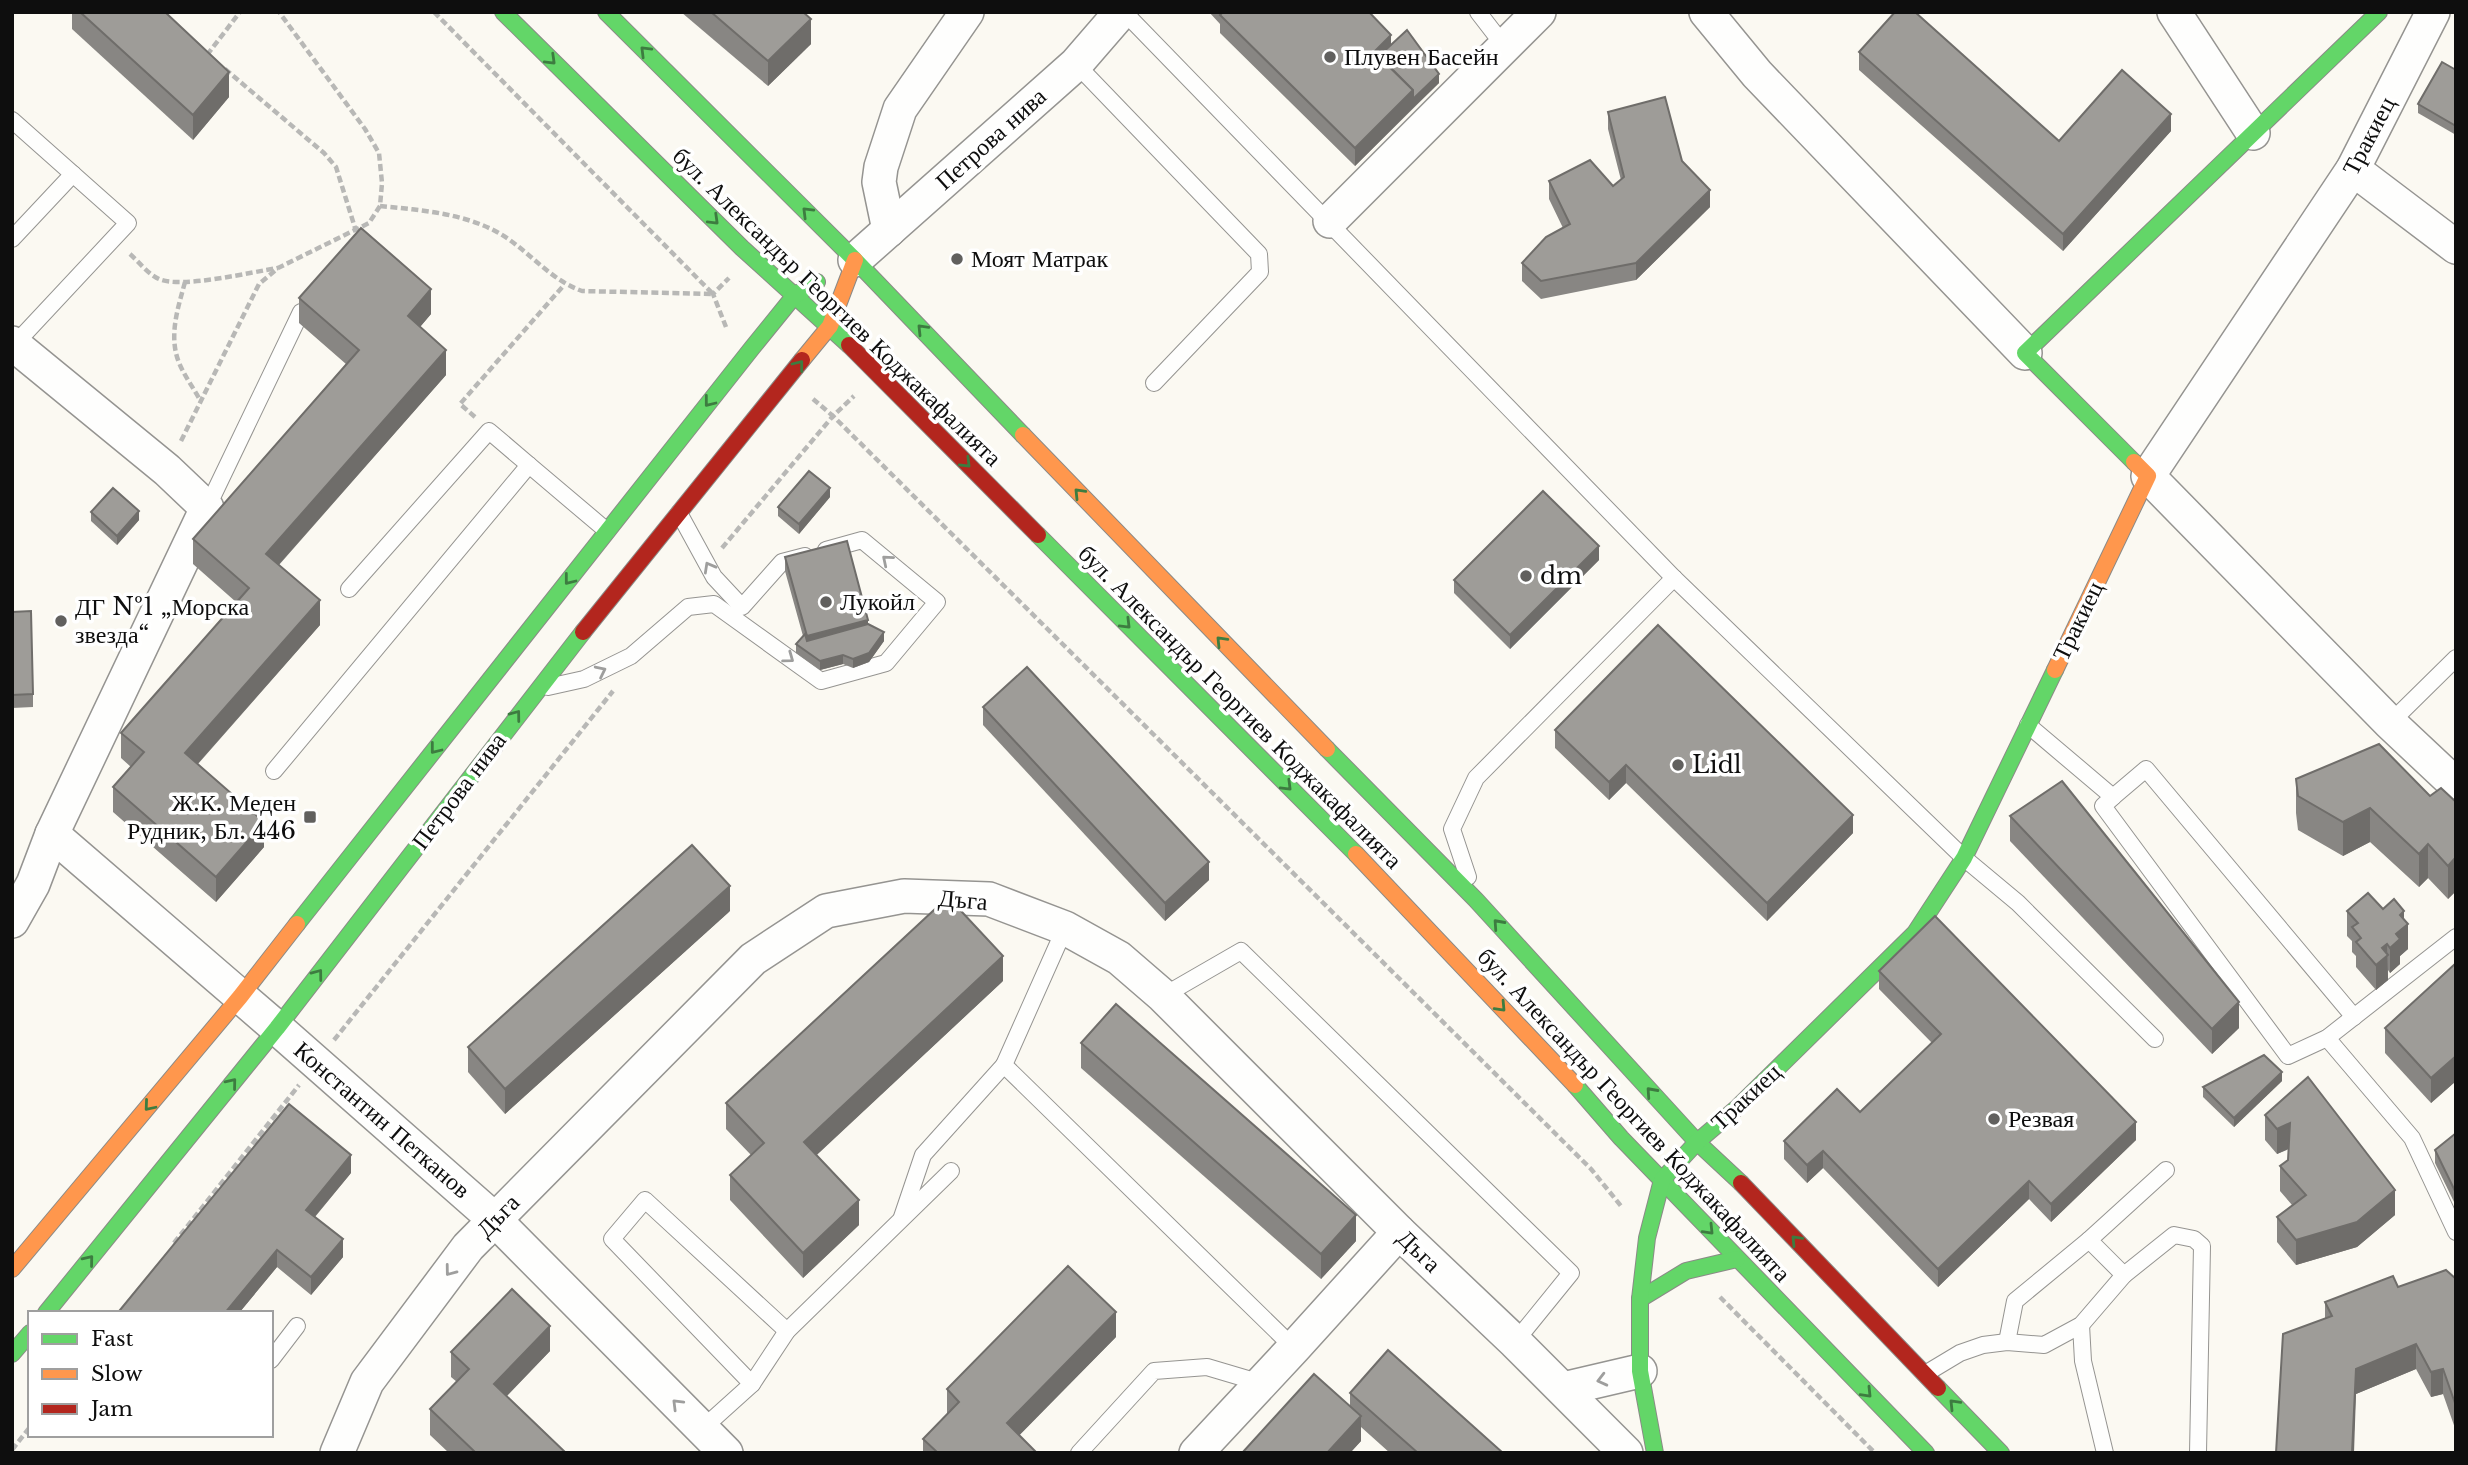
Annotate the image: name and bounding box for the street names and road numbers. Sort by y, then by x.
street label: Петрова нива [929,81,1052,196]
street label: Тракиец [2336,92,2401,180]
street label: бул. Александър Георгиев Коджакафалията [667,141,1008,472]
street label: бул. Александър Георгиев Коджакафалията [1072,539,1409,875]
street label: Тракиец [2046,576,2109,665]
street label: Петрова нива [405,726,512,855]
street label: Дъга [937,883,989,916]
street label: бул. Александър Георгиев Коджакафалията [1472,942,1797,1288]
street label: Константин Петканов [288,1035,476,1204]
street label: Тракиец [1705,1057,1787,1136]
street label: Дъга [470,1188,525,1243]
street label: Дъга [1392,1223,1447,1278]

